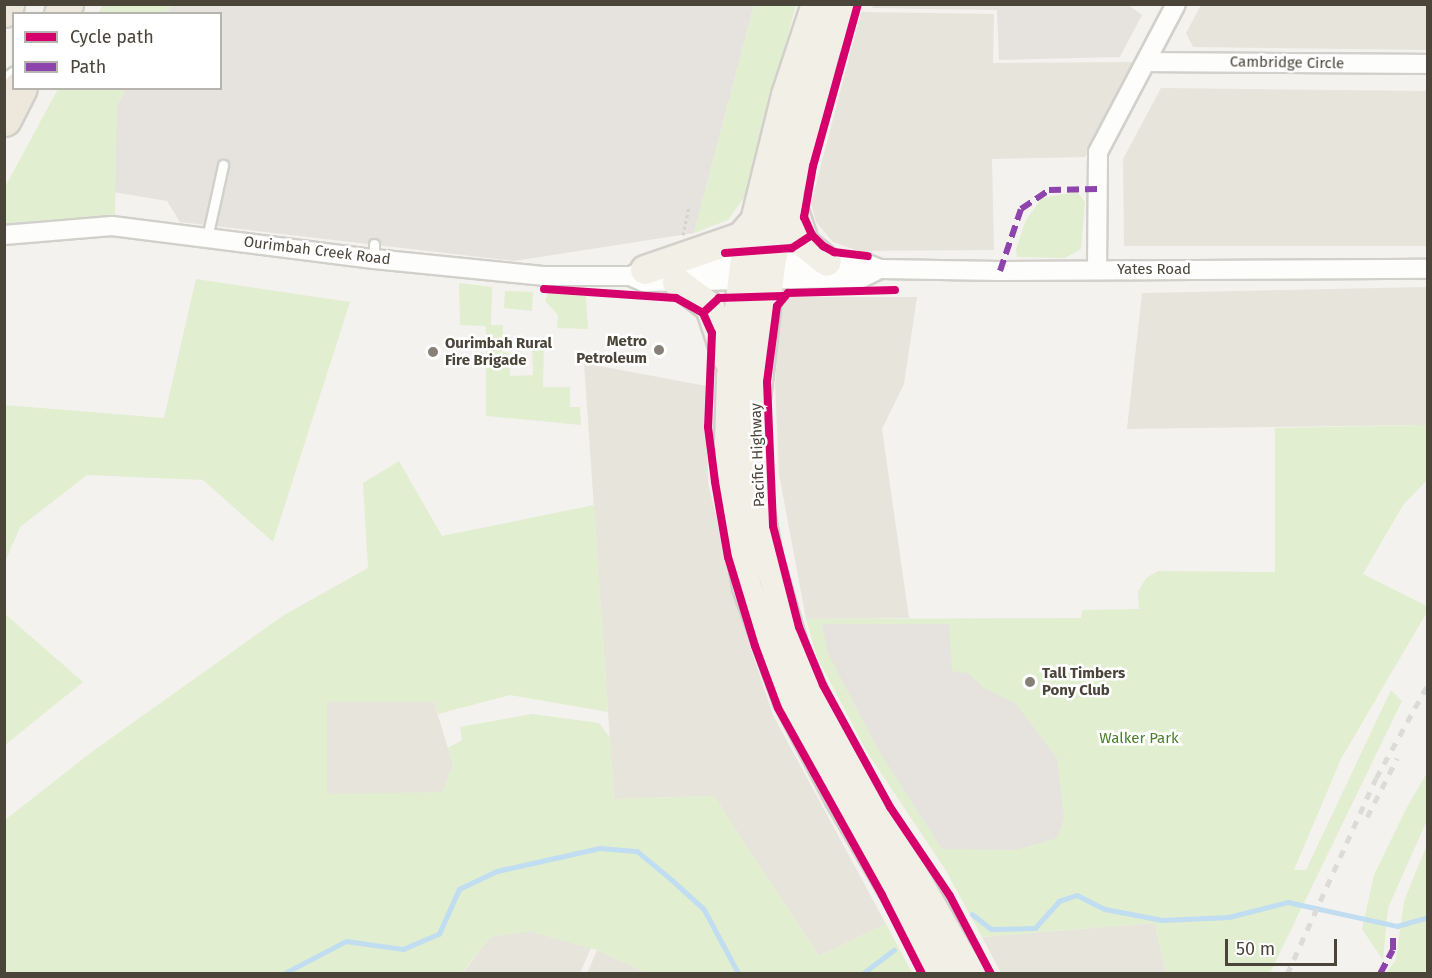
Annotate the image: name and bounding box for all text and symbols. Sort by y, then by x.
legend [12,12,222,90]
text: Cycle path [70,26,154,48]
street label: Cambridge Circle [1230,53,1344,73]
text: Path [70,56,106,78]
street label: Ourimbah Creek Road [243,233,391,269]
street label: Yates Road [1117,261,1191,279]
place label: Metro Petroleum [576,332,647,367]
place label: Ourimbah Rural Fire Brigade [445,334,552,369]
marker: Metro Petroleum [652,343,666,357]
marker: Ourimbah Rural Fire Brigade [426,345,440,359]
street label: Pacific Highway [747,403,769,507]
place label: Tall Timbers Pony Club [1042,664,1125,699]
marker: Tall Timbers Pony Club [1023,675,1037,689]
park label: Walker Park [1099,730,1179,748]
scale bar [1228,927,1340,965]
text: 50 m [1236,938,1275,960]

